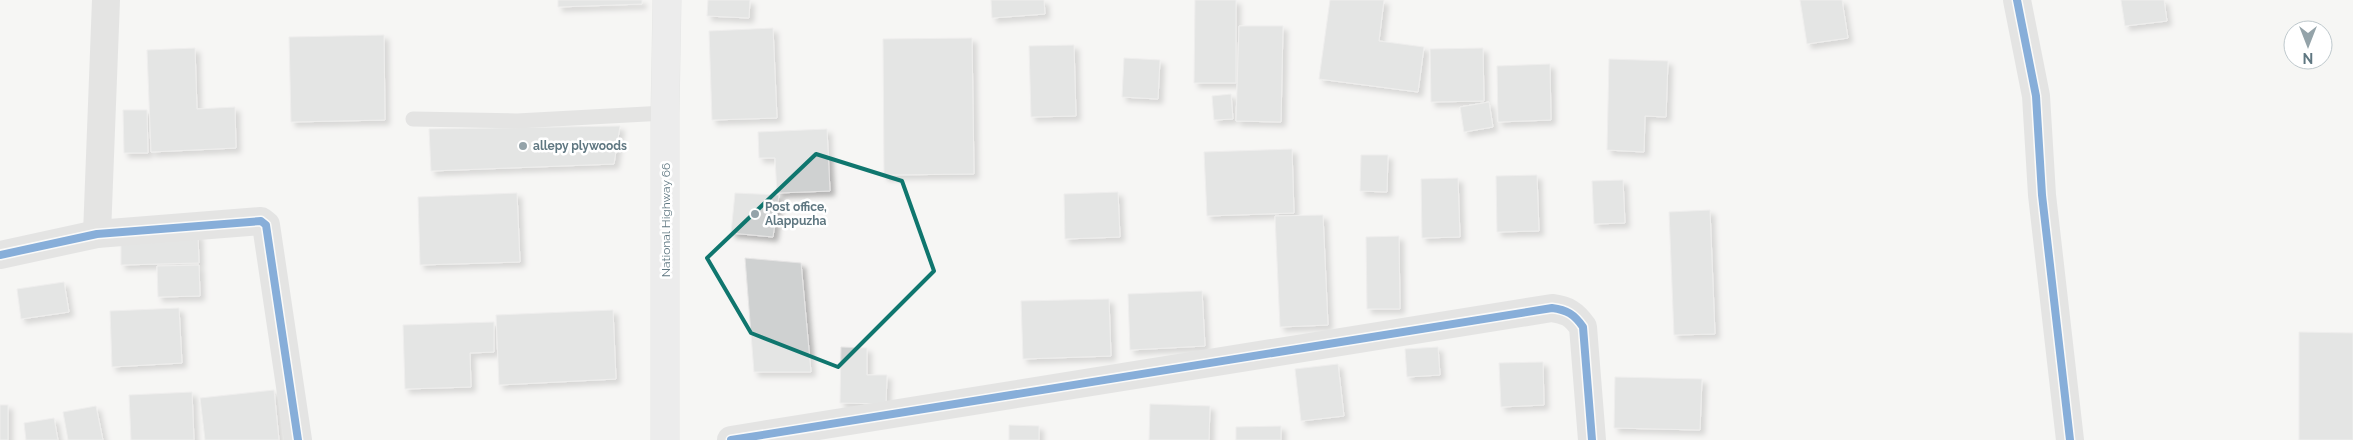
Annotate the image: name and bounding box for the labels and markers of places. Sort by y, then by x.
place label: allepy plywoods [533,139,627,153]
marker: allepy plywoods [517,140,529,152]
place label: Post office, Alappuzha [765,200,827,228]
marker: Post office, Alappuzha [749,208,761,220]

